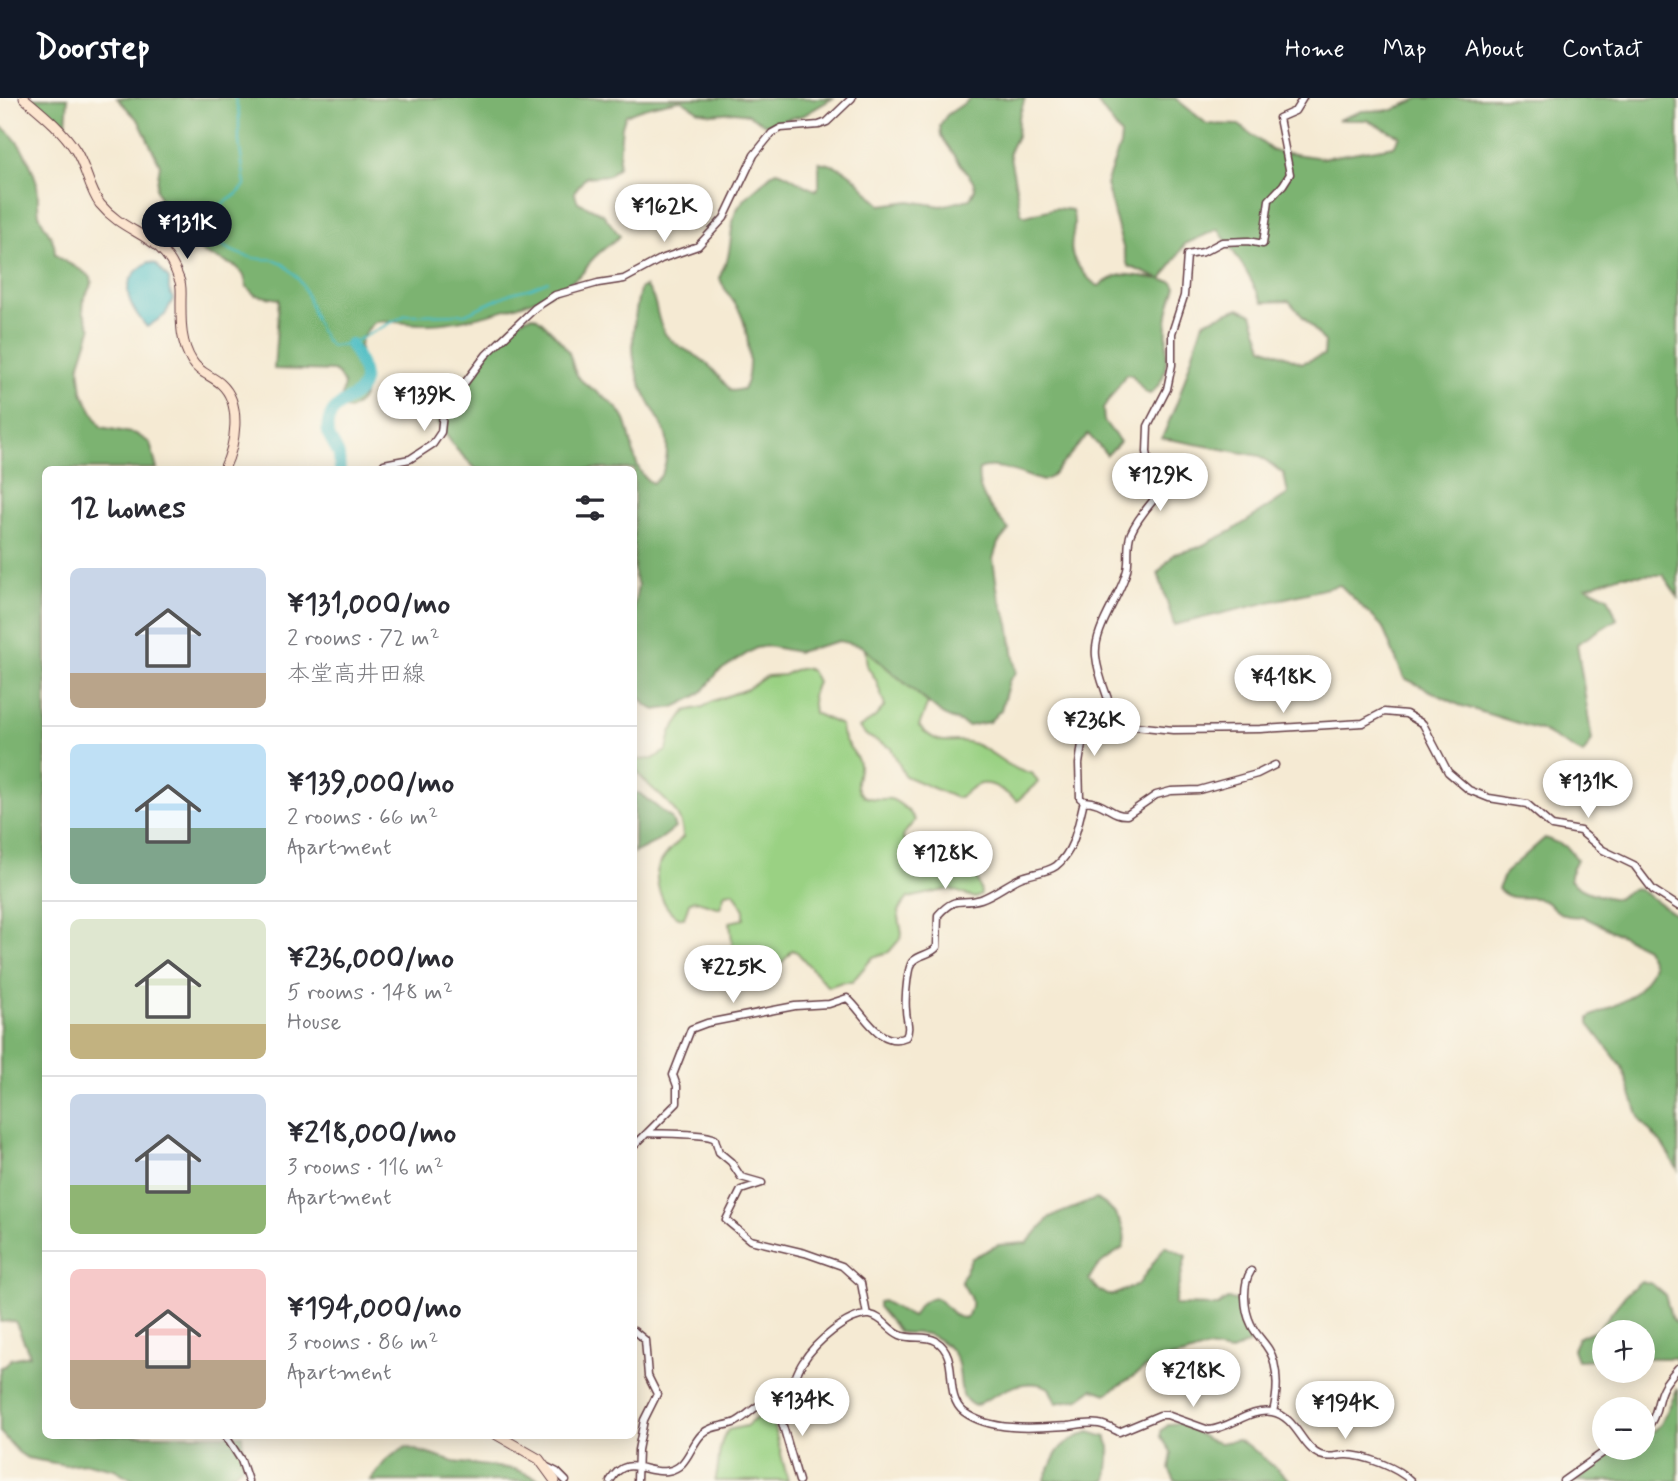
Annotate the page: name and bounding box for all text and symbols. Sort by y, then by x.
text: Doorstep [35,27,150,71]
text: Home [1285,34,1345,65]
text: Map [1383,34,1427,65]
text: About [1465,34,1524,65]
text: Contact [1562,34,1643,65]
pin: ¥162K [615,184,713,244]
text: ¥162K [631,192,697,222]
pin: ¥131K [138,202,236,261]
text: ¥131K [158,209,216,239]
pin: ¥139K [375,374,473,433]
text: ¥139K [393,381,455,411]
pin: ¥129K [1111,454,1209,513]
text: ¥129K [1128,461,1192,491]
text: 12 homes [70,489,186,528]
icon: filters [571,489,609,527]
text: ¥131,000/mo [287,585,450,624]
icon: home [126,596,210,680]
text: 2 rooms · 72 m² [287,624,440,654]
pin: ¥418K [1234,656,1332,715]
text: 本堂高井田線 [287,660,425,690]
text: ¥418K [1250,663,1316,693]
pin: ¥236K [1045,698,1143,758]
text: ¥236K [1063,706,1125,736]
pin: ¥131K [1539,760,1637,820]
text: ¥139,000/mo [287,764,454,803]
text: ¥131K [1559,768,1617,798]
icon: home [126,772,210,856]
text: 2 rooms · 66 m² [287,803,438,833]
pin: ¥128K [896,832,994,891]
text: Apartment [287,833,392,863]
text: ¥128K [913,839,977,869]
text: ¥236,000/mo [287,939,454,978]
pin: ¥225K [684,946,782,1005]
icon: home [126,947,210,1031]
text: ¥225K [700,953,766,983]
text: 5 rooms · 148 m² [287,978,453,1008]
text: House [287,1008,341,1038]
text: ¥218,000/mo [287,1114,456,1153]
icon: home [126,1122,210,1206]
text: 3 rooms · 116 m² [287,1153,444,1183]
text: Apartment [287,1183,392,1213]
text: ¥194,000/mo [287,1289,461,1328]
icon: home [126,1297,210,1381]
map controls [1592,1320,1655,1460]
button: + [1592,1320,1655,1383]
text: 3 rooms · 86 m² [287,1328,438,1358]
pin: ¥218K [1144,1350,1242,1409]
text: ¥218K [1161,1357,1225,1387]
text: Apartment [287,1358,392,1388]
pin: ¥134K [753,1378,851,1438]
pin: ¥194K [1296,1382,1394,1441]
text: ¥134K [770,1386,834,1416]
text: ¥194K [1311,1389,1379,1419]
button: − [1592,1397,1655,1460]

